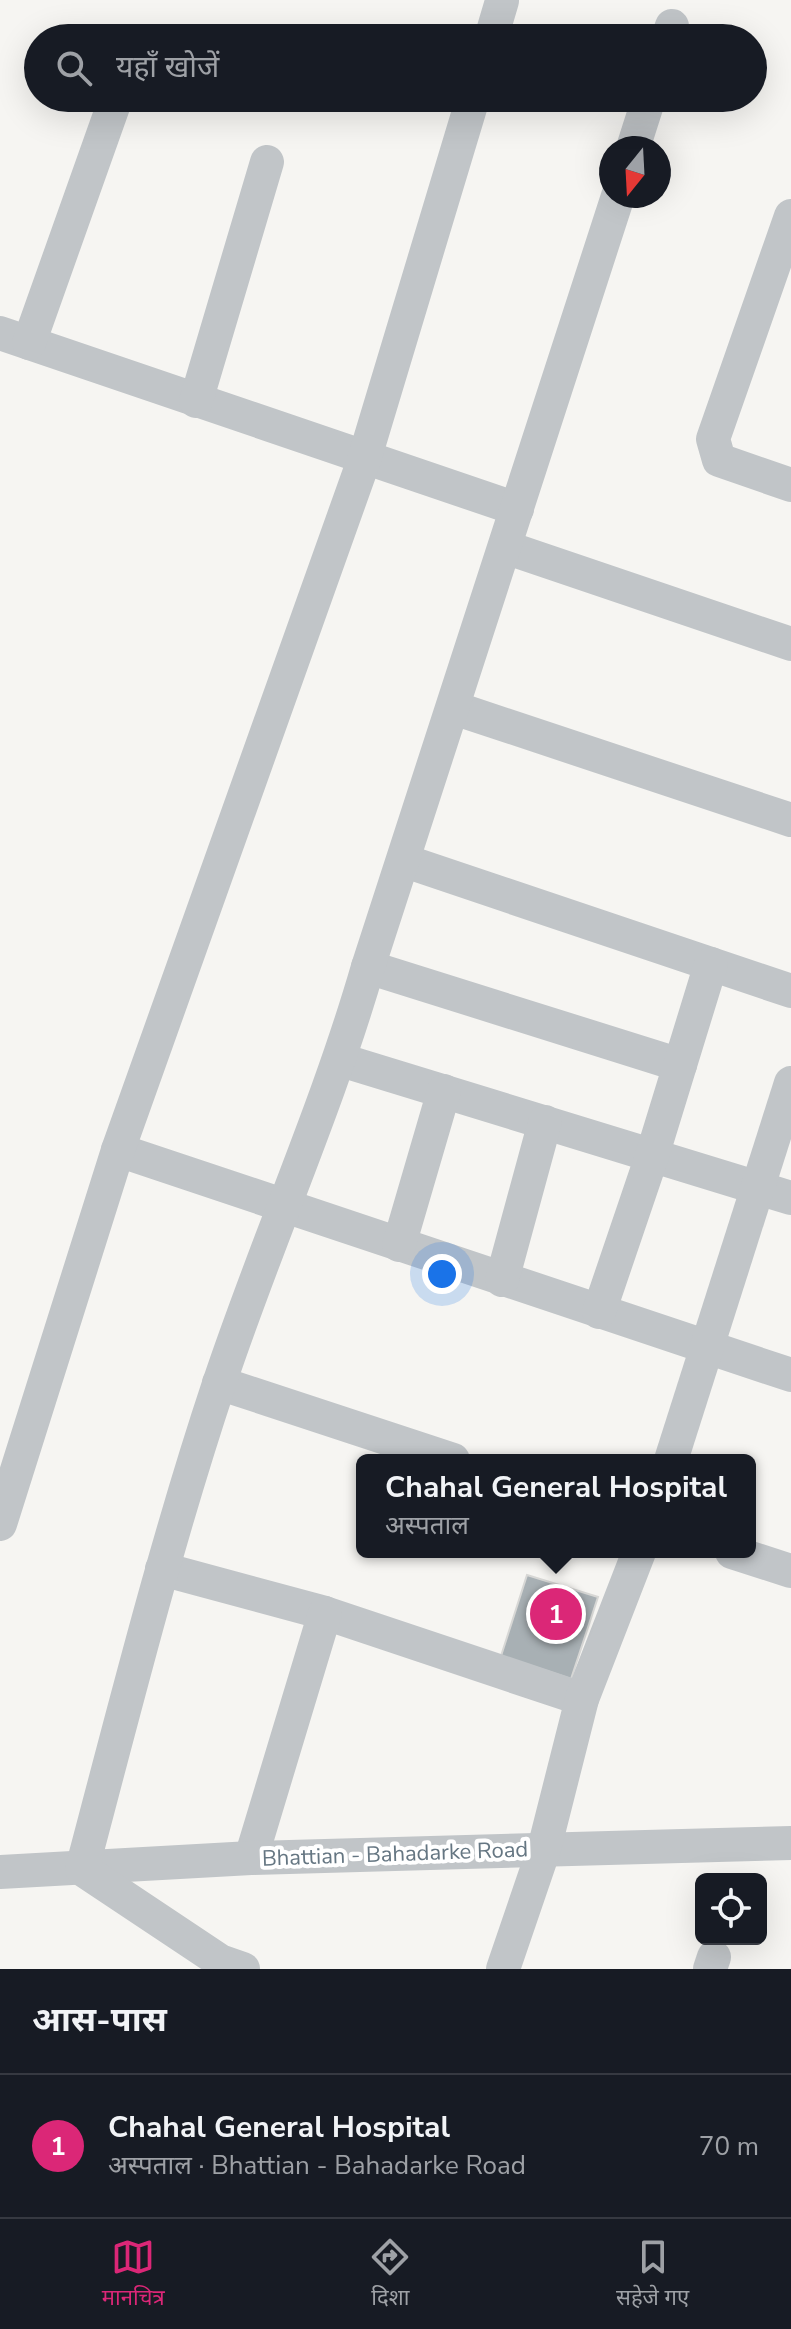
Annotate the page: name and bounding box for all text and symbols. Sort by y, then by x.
search box [24,24,767,112]
icon: search [52,46,96,90]
text: यहाँ खोजें [116,47,219,88]
north arrow [599,136,671,208]
your location [422,1254,462,1294]
popup [356,1454,756,1558]
text: Chahal General Hospital [385,1467,727,1508]
text: अस्पताल [385,1508,469,1543]
pin: 1 [530,1584,582,1644]
street label: Bhattian - Bahadarke Road [261,1834,529,1874]
map controls [695,1873,767,1945]
button: locate [695,1873,767,1945]
text: आस-पास [32,1997,167,2043]
text: Chahal General Hospital [108,2107,450,2148]
text: 1 [50,2129,66,2164]
text: 70 m [699,2129,759,2164]
text: अस्पताल · Bhattian - Bahadarke Road [108,2148,526,2183]
tab: मानचित्र [102,2235,165,2314]
tab: दिशा [368,2235,412,2314]
tab: सहेजे गए [616,2235,689,2314]

